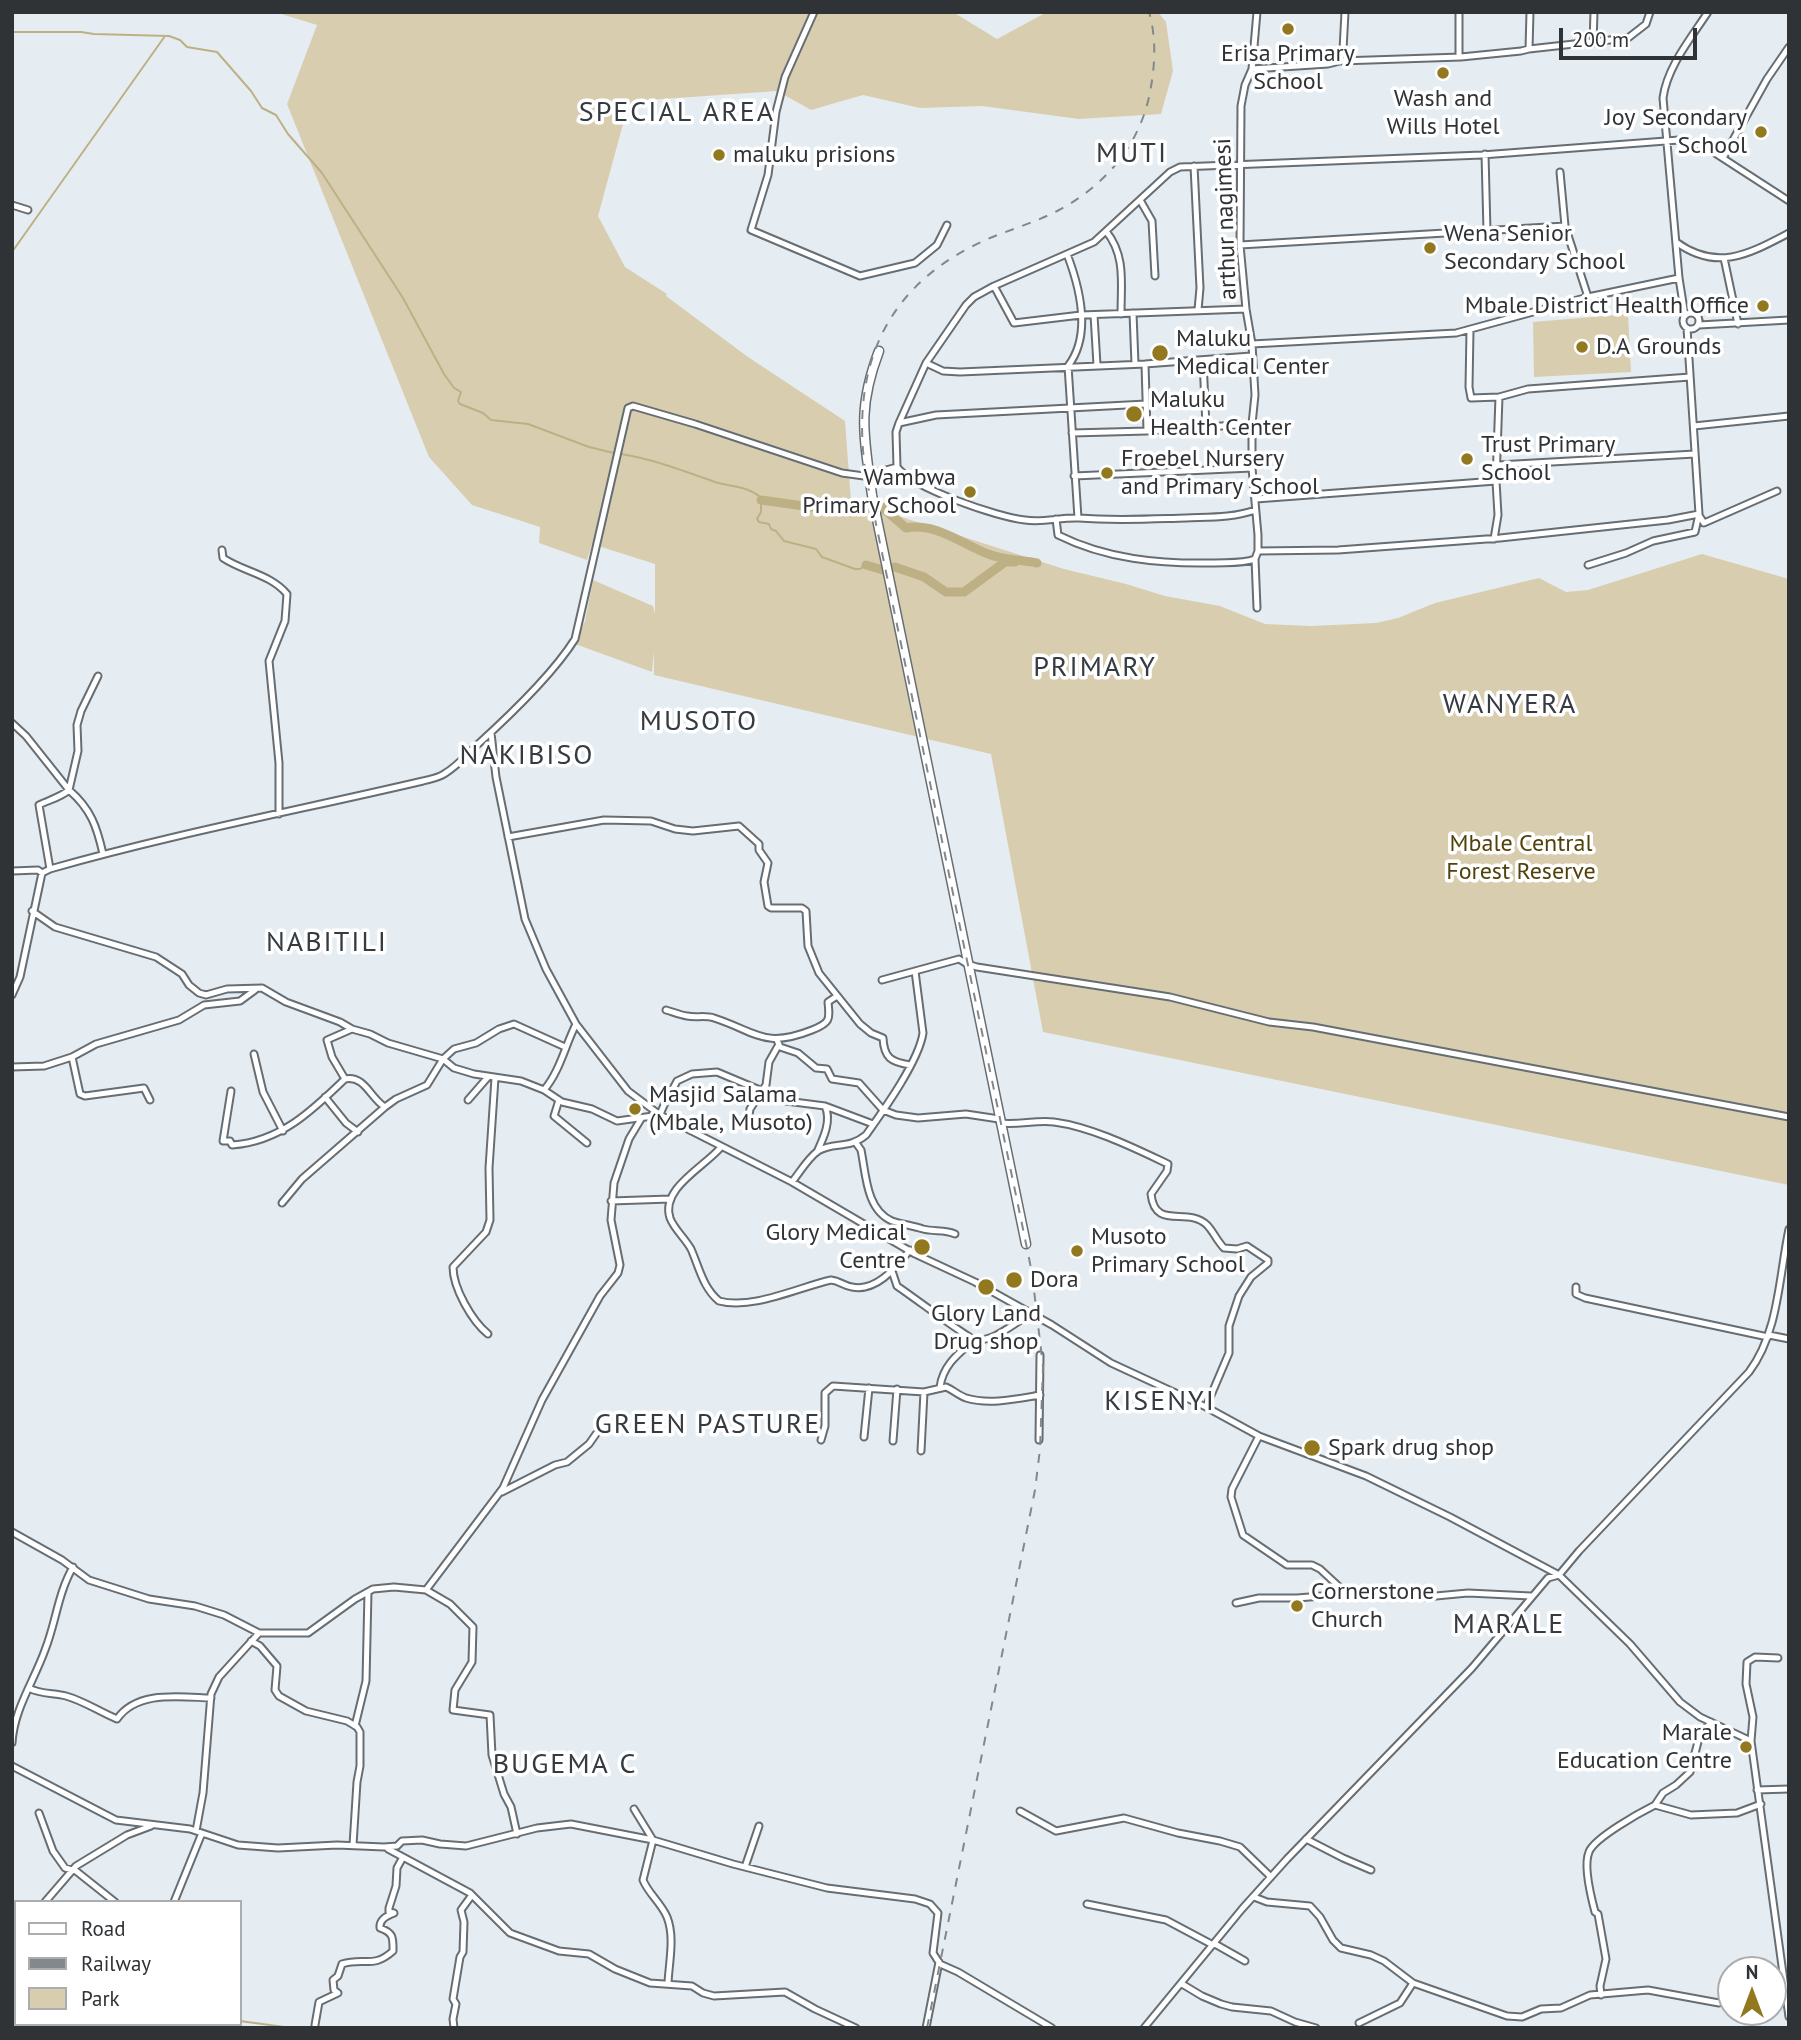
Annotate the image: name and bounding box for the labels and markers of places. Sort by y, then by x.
marker: Erisa Primary School [1280,21,1296,37]
place label: Erisa Primary School [1221,40,1355,96]
marker: Wash and Wills Hotel [1435,65,1451,81]
place label: Wash and Wills Hotel [1387,85,1499,141]
place label: Joy Secondary School [1605,104,1747,160]
marker: Joy Secondary School [1753,124,1769,140]
place label: maluku prisions [733,141,895,169]
marker: maluku prisions [711,147,727,163]
place label: Wena Senior Secondary School [1444,220,1625,276]
marker: Wena Senior Secondary School [1422,240,1438,256]
place label: Mbale District Health Office [1465,292,1749,320]
marker: Mbale District Health Office [1755,298,1771,314]
place label: Maluku Medical Center [1176,325,1329,381]
place label: D.A Grounds [1596,333,1721,361]
marker: D.A Grounds [1574,339,1590,355]
marker: Maluku Medical Center [1150,343,1170,363]
place label: Maluku Health Center [1150,386,1291,442]
marker: Maluku Health Center [1124,404,1144,424]
place label: Trust Primary School [1481,431,1615,487]
place label: Froebel Nursery and Primary School [1121,445,1319,501]
marker: Trust Primary School [1459,451,1475,467]
place label: Wambwa Primary School [802,464,956,520]
marker: Froebel Nursery and Primary School [1099,465,1115,481]
marker: Wambwa Primary School [962,484,978,500]
place label: Masjid Salama (Mbale, Musoto) [649,1081,813,1137]
marker: Masjid Salama (Mbale, Musoto) [627,1101,643,1117]
place label: Glory Medical Centre [765,1219,906,1275]
place label: Musoto Primary School [1091,1223,1245,1279]
marker: Glory Medical Centre [912,1237,932,1257]
marker: Musoto Primary School [1069,1243,1085,1259]
place label: Dora [1030,1266,1079,1294]
marker: Dora [1004,1270,1024,1290]
marker: Glory Land Drug shop [976,1277,996,1297]
place label: Glory Land Drug shop [931,1300,1041,1356]
place label: Spark drug shop [1328,1434,1494,1462]
marker: Spark drug shop [1302,1438,1322,1458]
place label: Cornerstone Church [1311,1578,1435,1634]
marker: Cornerstone Church [1289,1598,1305,1614]
place label: Marale Education Centre [1557,1719,1732,1775]
marker: Marale Education Centre [1738,1739,1754,1755]

